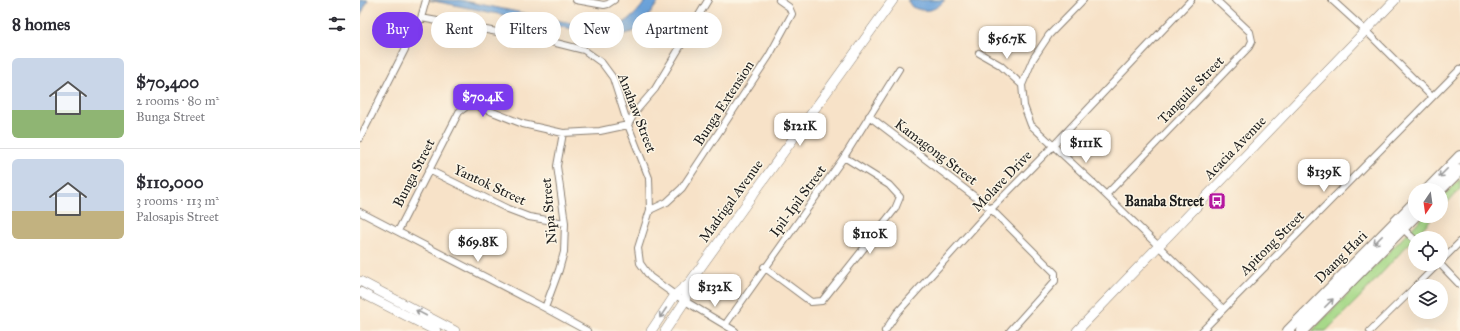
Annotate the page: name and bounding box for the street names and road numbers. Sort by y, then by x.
street label: Tanguile Street [1154,53,1228,127]
street label: Bunga Extension [690,57,758,149]
street label: Anahaw Street [614,70,660,155]
street label: Acacia Avenue [1200,113,1270,184]
street label: Kamagong Street [891,115,981,189]
street label: Bunga Street [390,136,439,210]
street label: Molave Drive [969,147,1036,215]
street label: Madrigal Avenue [695,156,767,246]
street label: Yantok Street [451,161,529,209]
street label: Ipil-Ipil Street [766,162,830,240]
street label: Nipa Street [538,177,560,245]
street label: Apitong Street [1236,207,1308,279]
street label: Daang Hari [1311,227,1371,287]

